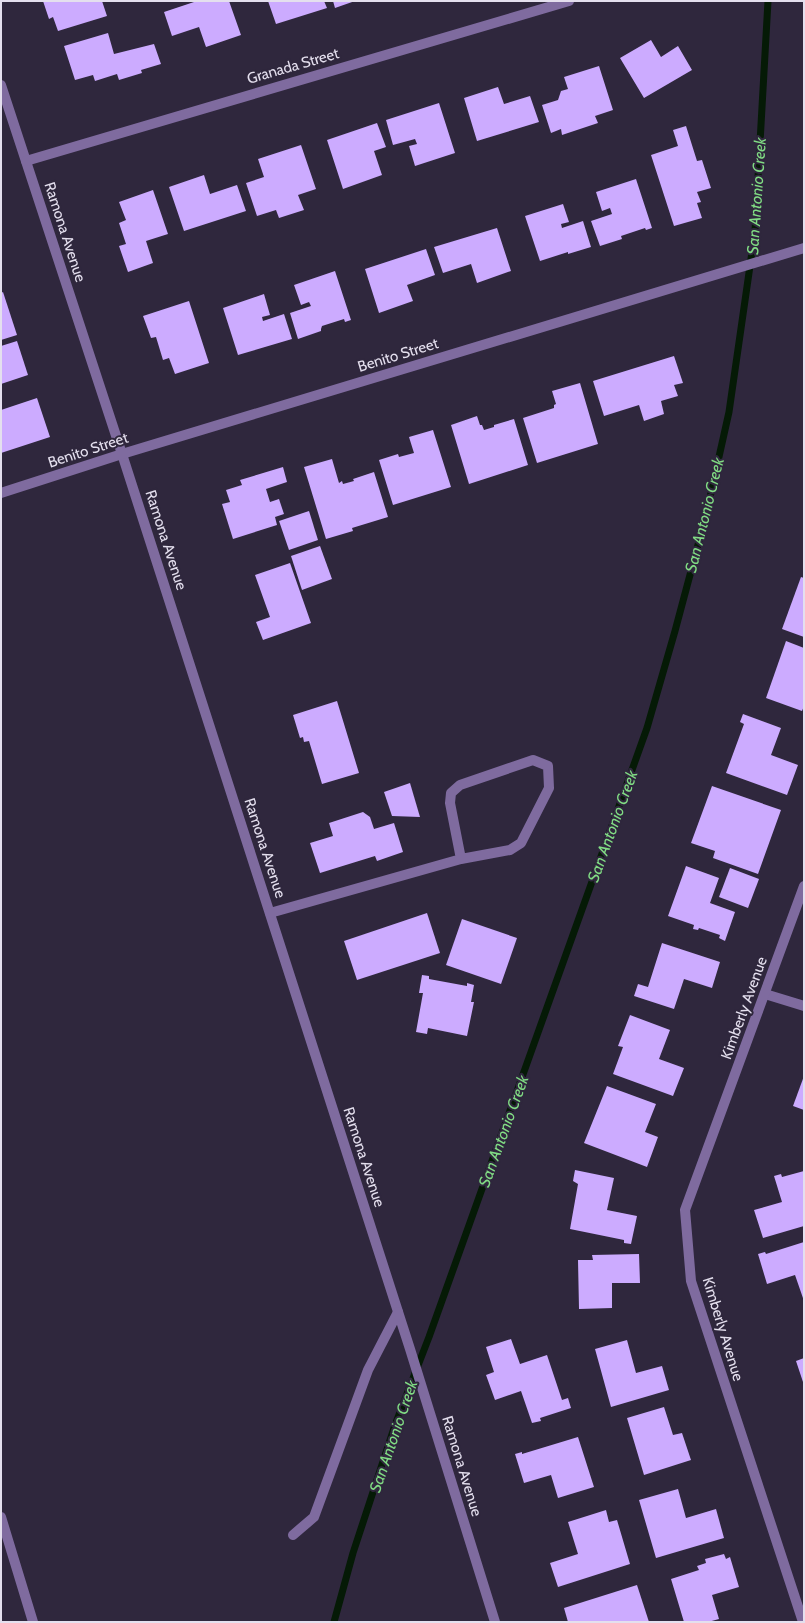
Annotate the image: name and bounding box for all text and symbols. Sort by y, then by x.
street label: Granada Street [245,44,341,88]
water label: San Antonio Creek [743,136,770,255]
street label: Ramona Avenue [40,180,90,285]
street label: Benito Street [356,334,440,376]
street label: Benito Street [46,429,130,471]
water label: San Antonio Creek [681,455,728,574]
street label: Ramona Avenue [141,488,191,593]
water label: San Antonio Creek [583,767,642,885]
street label: Ramona Avenue [240,796,290,901]
street label: Kimberly Avenue [717,954,771,1062]
water label: San Antonio Creek [474,1072,533,1190]
street label: Ramona Avenue [339,1105,389,1210]
street label: Kimberly Avenue [699,1275,747,1384]
water label: San Antonio Creek [365,1376,422,1495]
street label: Ramona Avenue [438,1414,486,1519]

